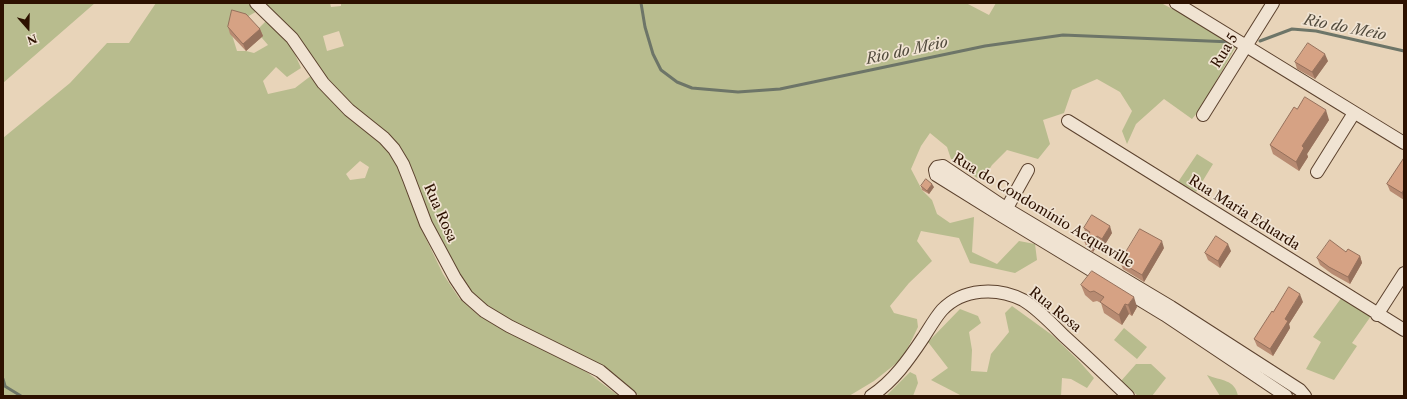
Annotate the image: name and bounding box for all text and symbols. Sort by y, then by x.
north arrow [8,8,48,48]
water label: Rio do Meio [1302,11,1388,45]
text: N [25,31,39,47]
street label: Rua 5 [1208,31,1242,71]
water label: Rio do Meio [864,34,950,68]
street label: Rua do Condomínio Acquaville [949,150,1137,272]
street label: Rua Maria Eduarda [1185,172,1303,254]
street label: Rua Rosa [420,181,460,245]
street label: Rua Rosa [1026,284,1084,336]

